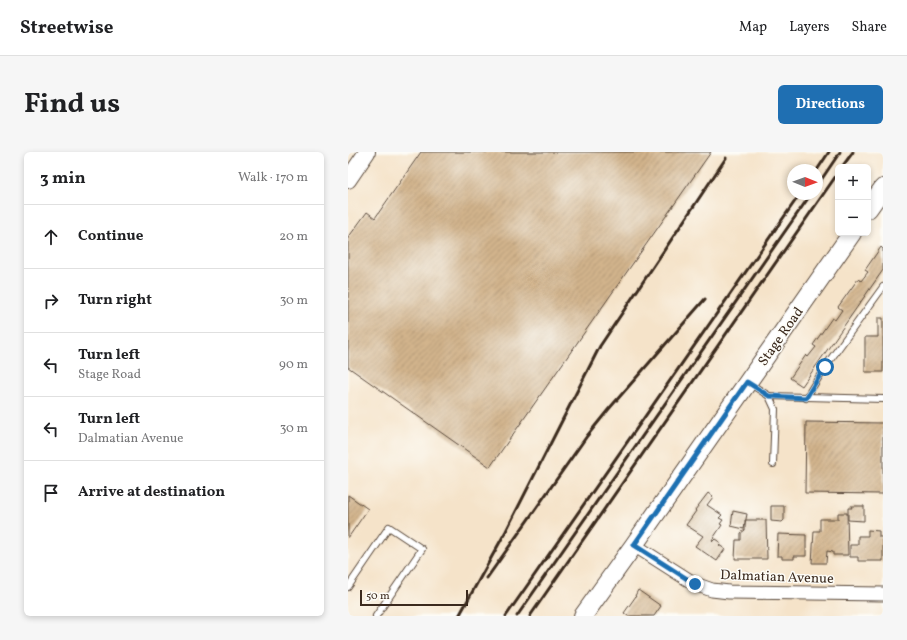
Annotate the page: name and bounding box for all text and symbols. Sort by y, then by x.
text: Streetwise [20,15,113,41]
text: Map [739,18,767,37]
text: Layers [789,18,829,37]
text: Share [851,18,887,37]
text: Find us [24,85,120,124]
button: Directions [778,85,883,124]
north arrow [787,164,823,200]
map controls [835,164,871,236]
button: + [835,164,871,200]
text: 3 min [40,167,86,190]
text: Walk · 170 m [238,169,308,187]
button: − [835,200,871,236]
icon: ahead [40,226,62,248]
text: Continue [78,226,143,247]
text: 20 m [279,228,308,246]
icon: right [40,290,62,312]
text: Turn right [78,290,152,311]
text: 30 m [280,292,308,310]
street label: Stage Road [754,304,809,370]
text: Turn left [78,345,140,366]
icon: left [40,354,62,376]
text: 90 m [279,356,308,374]
route start [816,358,834,376]
text: Stage Road [78,366,141,384]
text: Turn left [78,409,140,430]
icon: left [40,418,62,440]
text: 30 m [280,420,308,438]
text: Dalmatian Avenue [78,430,183,448]
icon: arrive [40,482,62,504]
text: Arrive at destination [78,482,225,503]
street label: Dalmatian Avenue [720,566,834,589]
route end [686,575,704,593]
scale bar [360,588,468,607]
text: 50 m [366,589,390,604]

